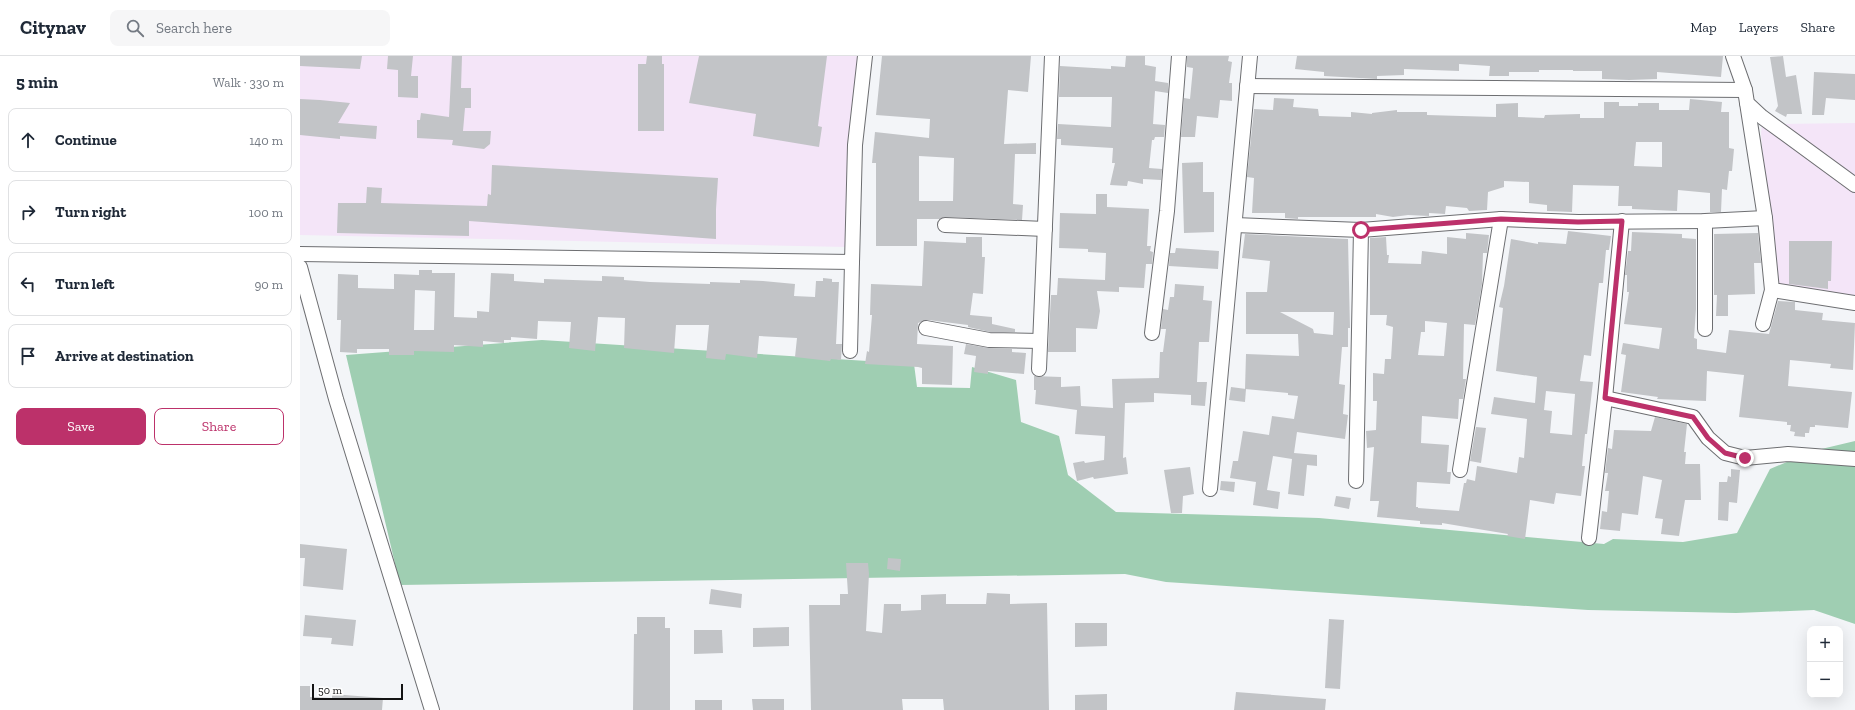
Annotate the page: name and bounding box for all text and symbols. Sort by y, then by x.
search box [110,10,390,46]
text: Citynav [20,16,86,39]
icon: search [124,17,146,39]
text: Search here [156,19,232,37]
text: Map [1690,19,1717,36]
text: Layers [1739,19,1778,36]
text: Share [1800,19,1835,36]
text: 5 min [16,72,58,92]
text: Walk · 330 m [213,75,284,90]
icon: ahead [17,129,39,151]
text: Continue [55,131,117,149]
text: 140 m [249,133,283,148]
icon: right [17,201,39,223]
text: Turn right [55,203,126,221]
text: 100 m [249,205,283,220]
route start [1352,221,1370,239]
icon: left [17,273,39,295]
text: Turn left [55,275,115,293]
text: 90 m [254,277,283,292]
icon: arrive [17,345,39,367]
text: Arrive at destination [55,347,194,365]
button: Save [16,408,146,445]
button: Share [154,408,284,445]
route end [1736,449,1754,467]
map controls [1807,626,1843,698]
button: + [1807,626,1843,662]
button: − [1807,662,1843,698]
scale bar [312,682,403,701]
text: 50 m [318,684,342,697]

